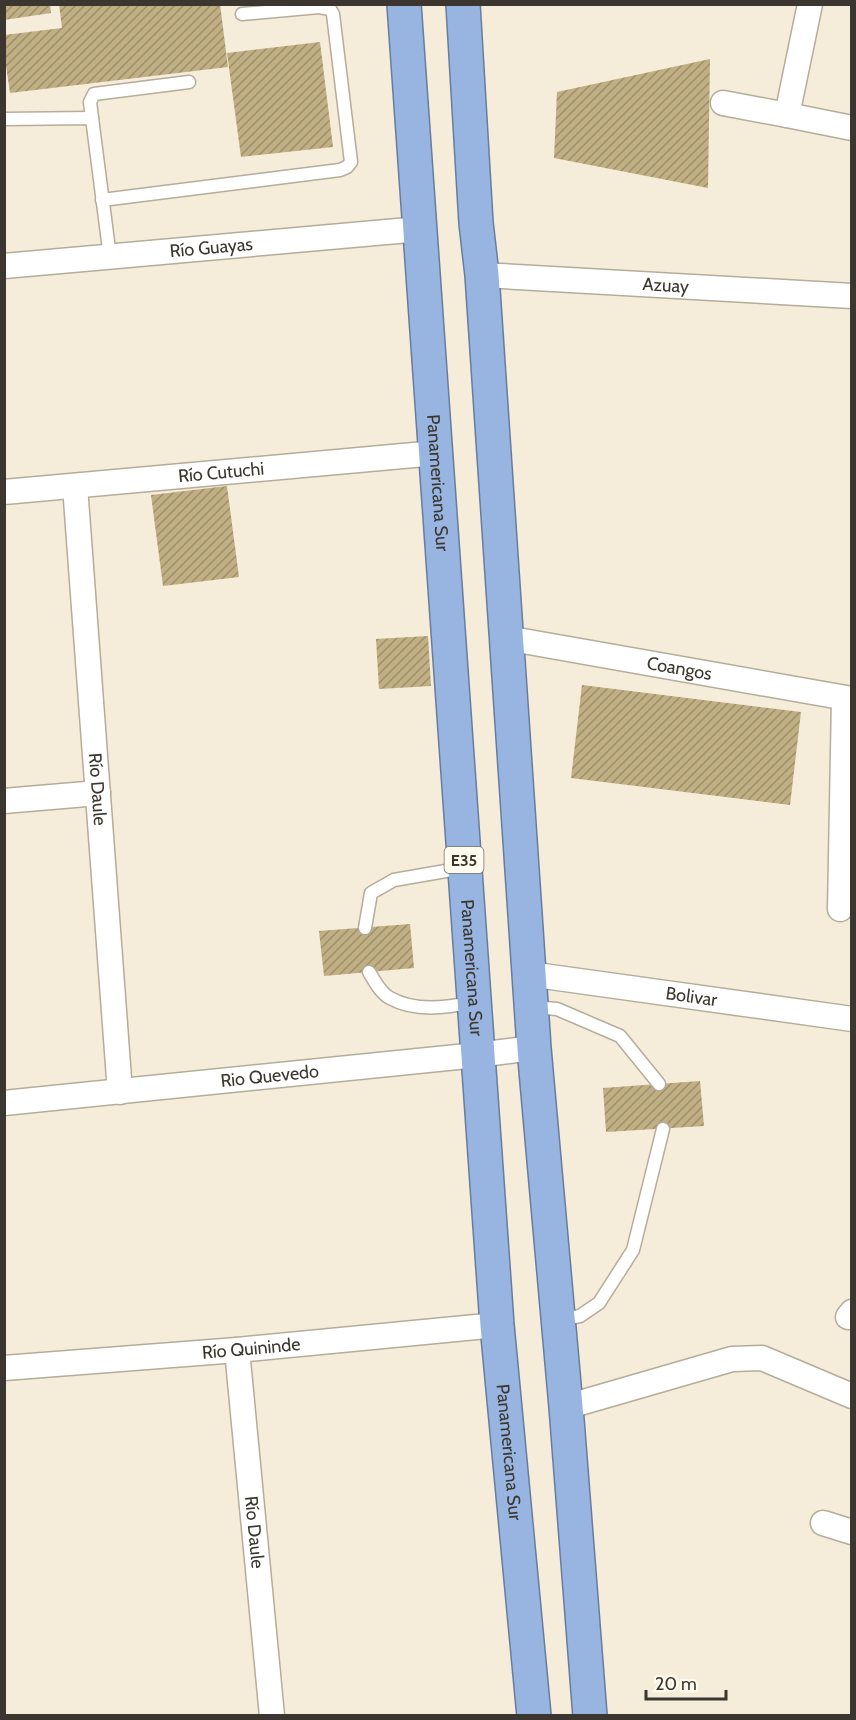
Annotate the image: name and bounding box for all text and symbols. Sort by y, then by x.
street label: Río Guayas [169,233,254,262]
street label: Azuay [642,273,689,298]
street label: Panamericana Sur [422,414,454,552]
street label: Río Cutuchi [177,458,265,487]
street label: Coangos [645,652,714,685]
street label: Río Daule [84,752,111,826]
road number: E35 [444,847,484,873]
street label: Panamericana Sur [456,898,488,1037]
street label: Bolivar [664,982,719,1011]
street label: Rio Quevedo [219,1060,320,1092]
street label: Río Quininde [201,1333,301,1364]
street label: Panamericana Sur [492,1383,526,1522]
street label: Río Daule [240,1495,269,1570]
scale bar [646,1663,726,1701]
text: 20 m [655,1673,697,1695]

